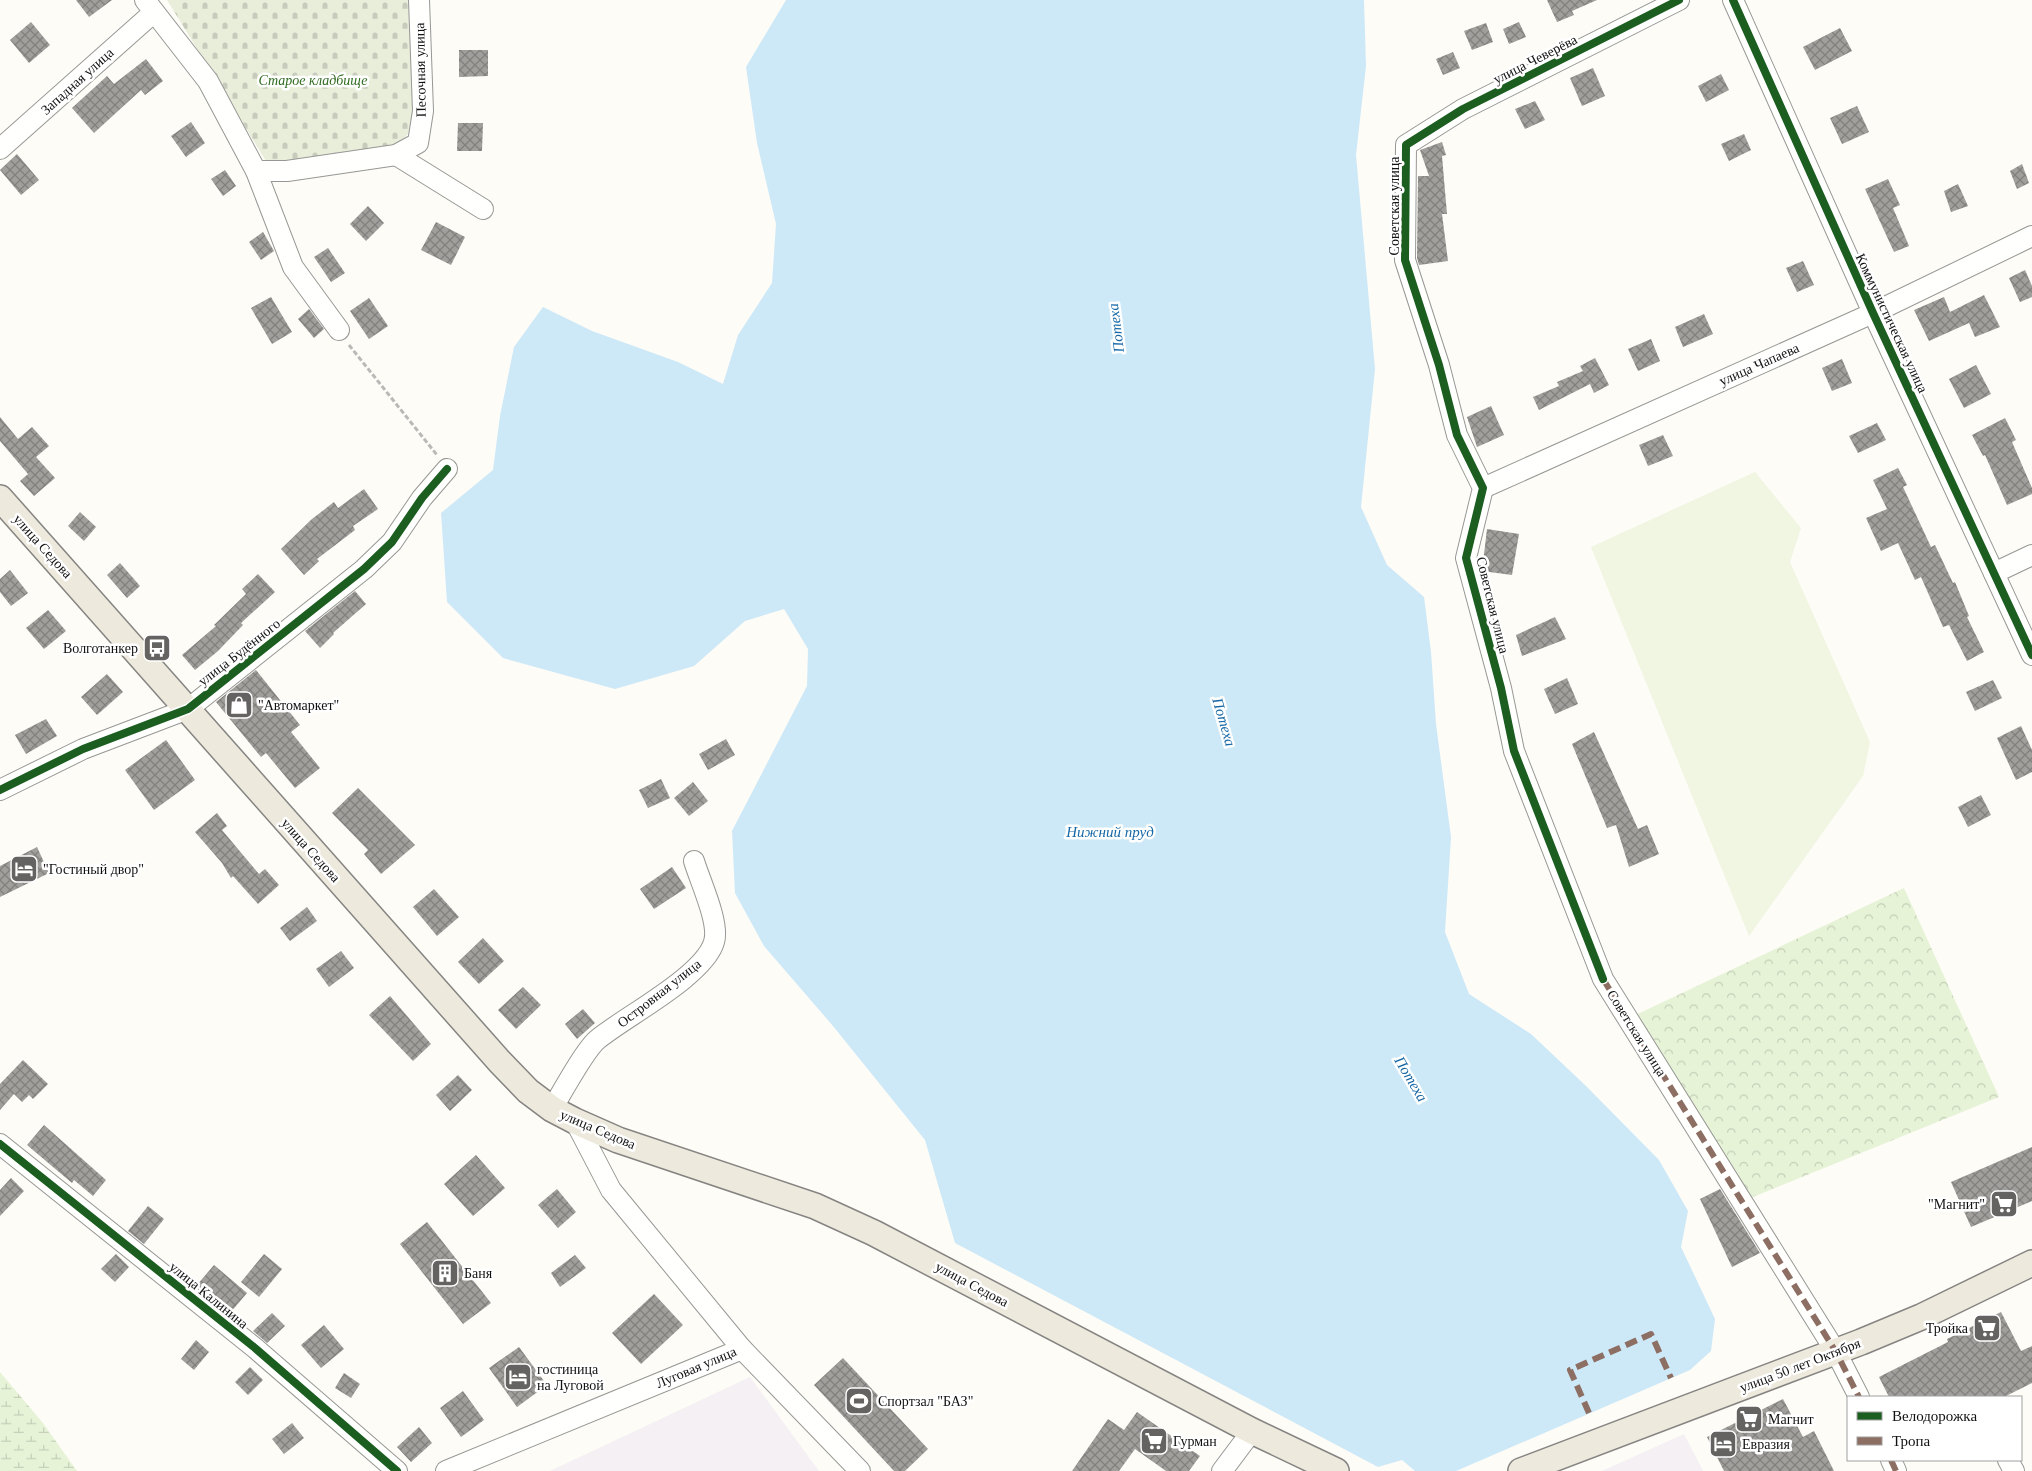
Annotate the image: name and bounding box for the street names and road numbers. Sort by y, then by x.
street label: Песочная улица [412,22,429,118]
street label: улица Чеверёва [1491,32,1580,87]
street label: Западная улица [38,44,117,118]
street label: Советская улица [1387,156,1402,255]
street label: Коммунистическая улица [1853,251,1931,396]
street label: улица Чапаева [1717,340,1802,389]
street label: улица Седова [10,511,76,582]
street label: Советская улица [1473,555,1512,656]
street label: улица Будённого [195,616,283,689]
street label: улица Седова [278,815,344,886]
street label: Островная улица [615,956,705,1031]
street label: Советская улица [1604,987,1670,1080]
street label: улица Седова [558,1107,638,1152]
street label: улица Калинина [166,1259,252,1332]
street label: улица Седова [933,1259,1011,1310]
street label: улица 50 лет Октября [1738,1335,1863,1395]
street label: Луговая улица [654,1344,739,1391]

